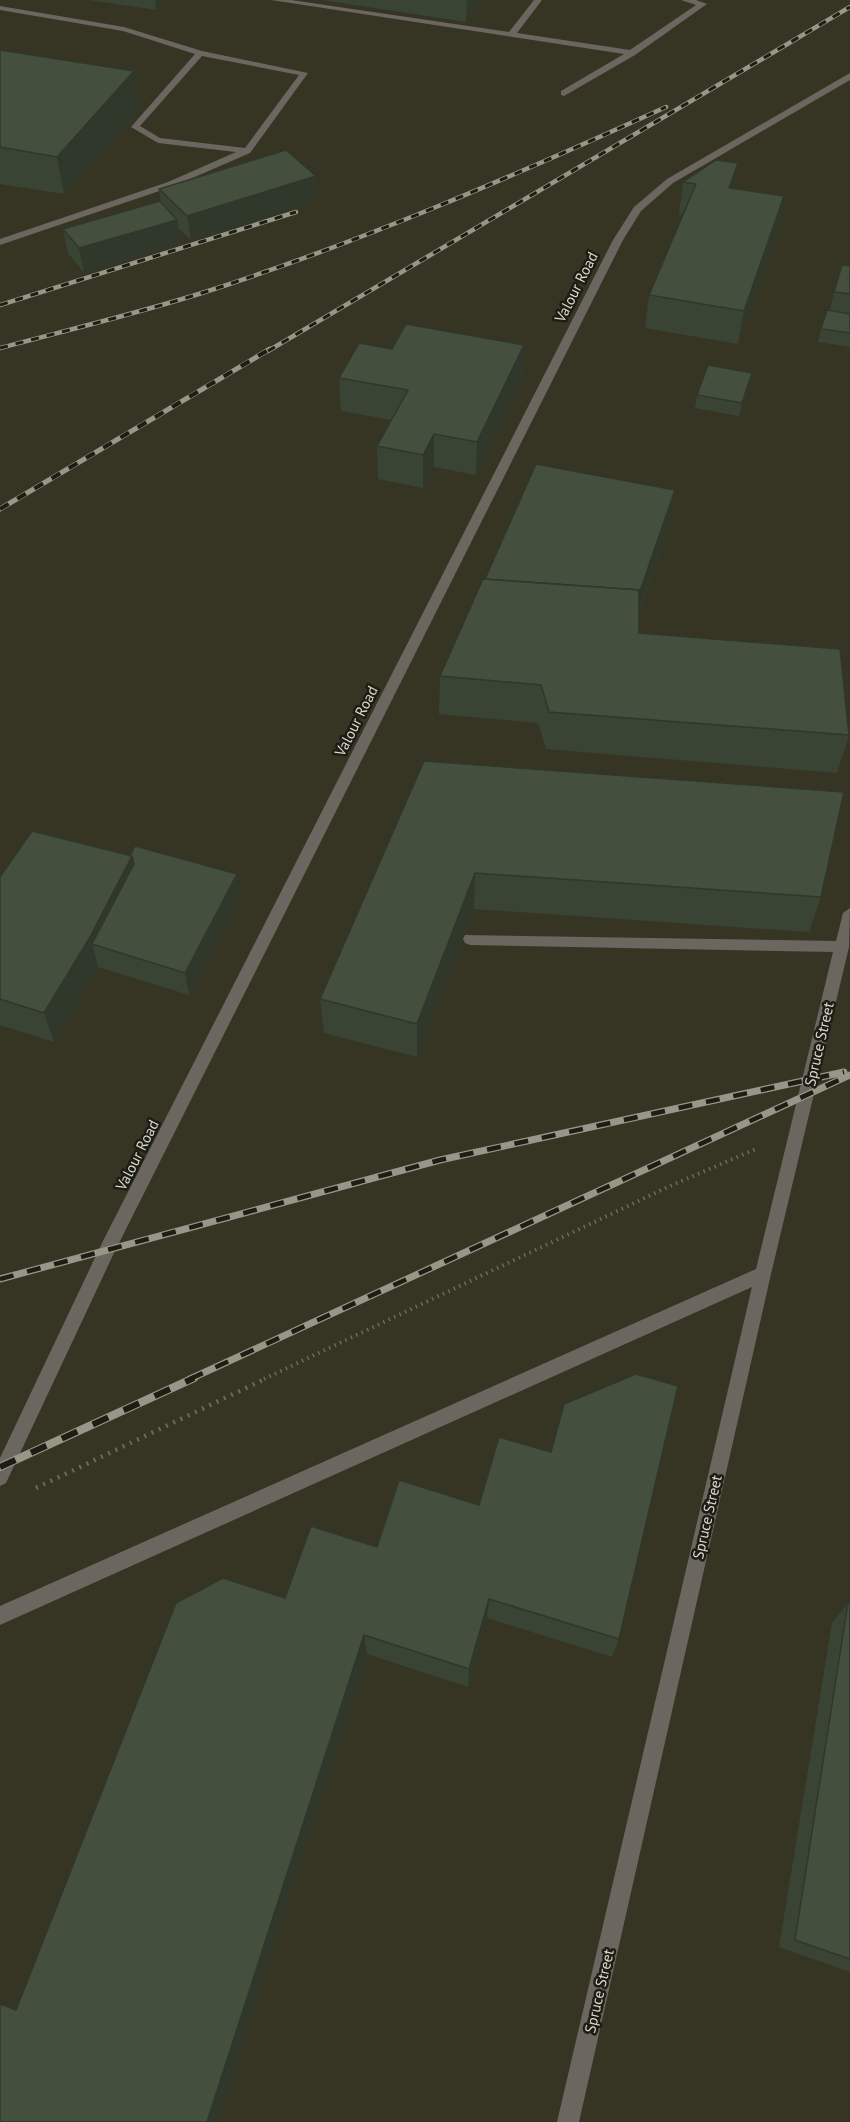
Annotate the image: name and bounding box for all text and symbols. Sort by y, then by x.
street label: Valour Road [550,249,602,326]
street label: Valour Road [330,683,382,760]
street label: Spruce Street [800,1000,838,1088]
street label: Valour Road [111,1117,163,1194]
street label: Spruce Street [688,1473,726,1561]
street label: Spruce Street [580,1947,618,2035]

